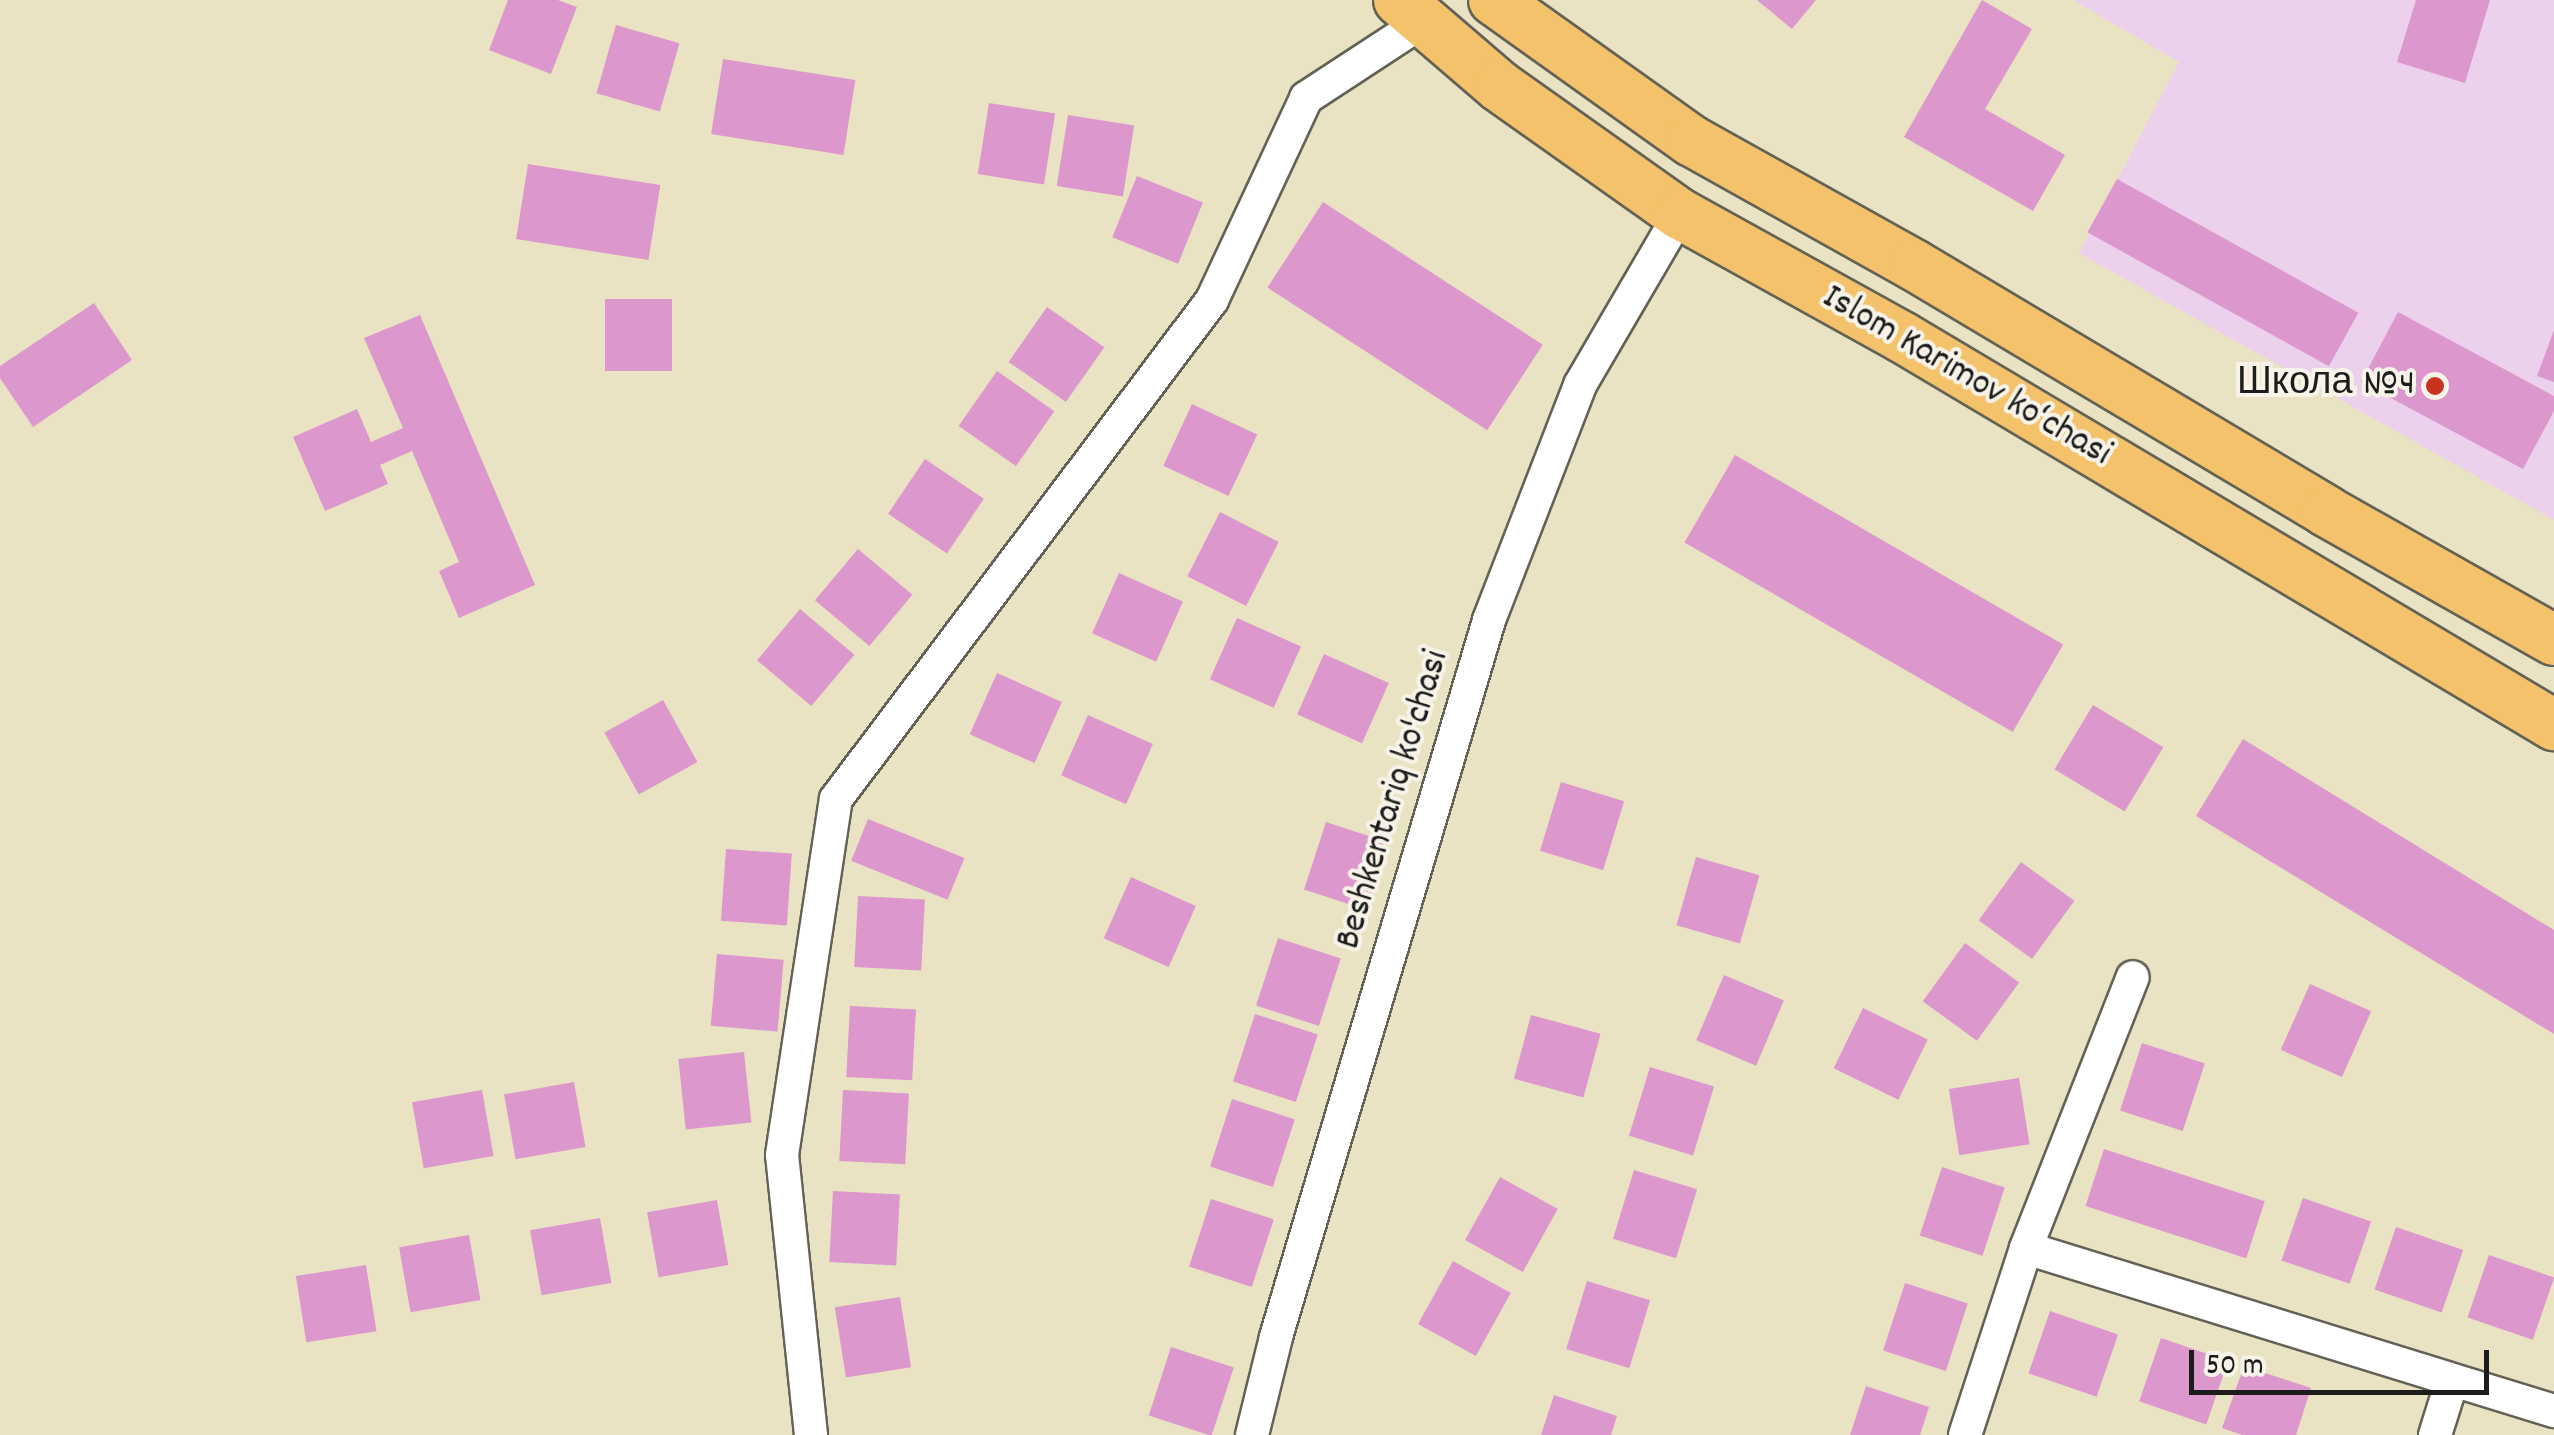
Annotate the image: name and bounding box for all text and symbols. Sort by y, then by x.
street label: Islom Karimov ko‘chasi [1813,276,2119,478]
place label: Школа №4 [2237,363,2415,409]
marker: Школа №4 [2424,375,2446,397]
street label: Beshkentariq ko'chasi [1327,645,1461,955]
scale bar [2194,1330,2494,1392]
text: 50 m [2206,1346,2264,1389]

